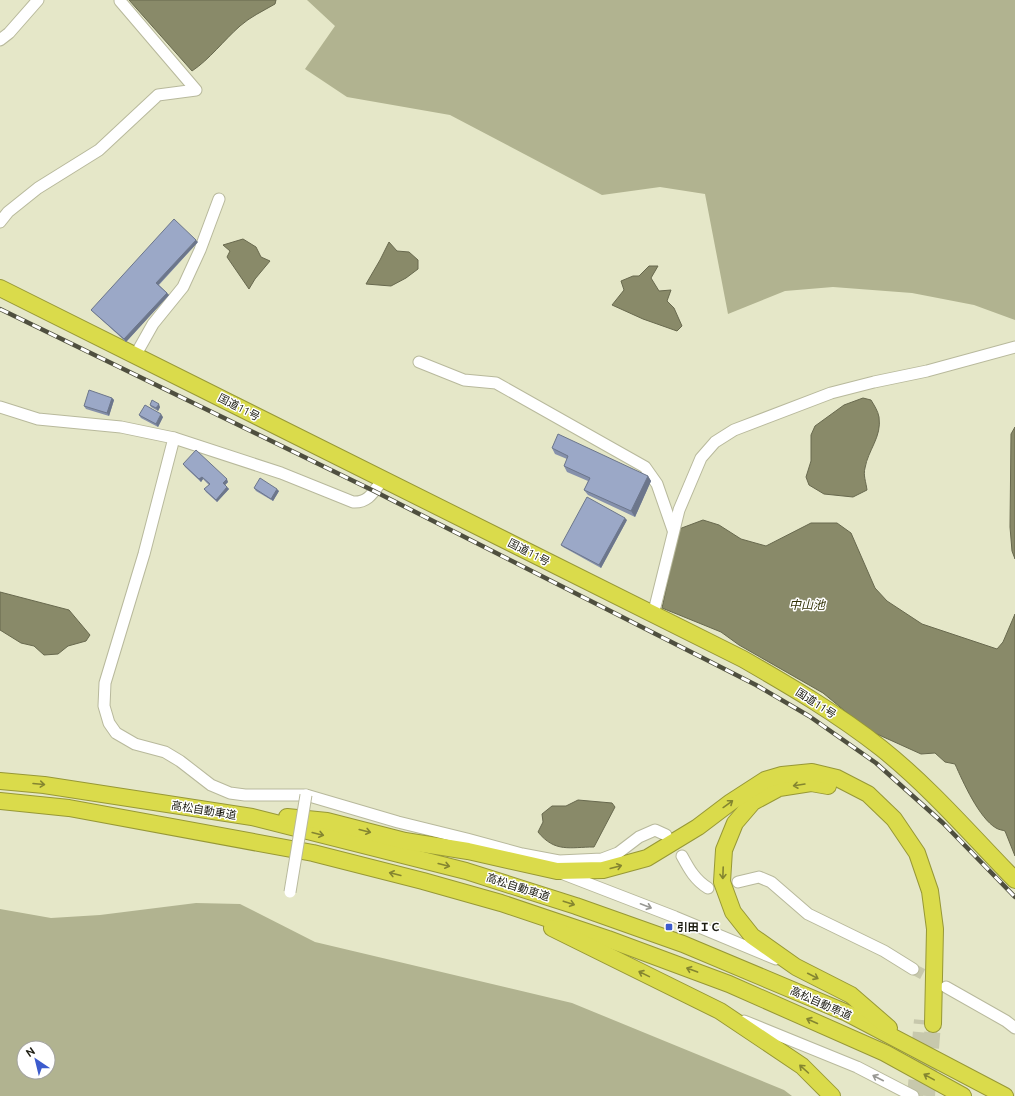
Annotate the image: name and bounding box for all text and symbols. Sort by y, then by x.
street label: 国道11号 [216,391,262,423]
street label: 国道11号 [506,536,552,568]
water label: 中山池 [789,598,826,611]
street label: 国道11号 [794,686,838,720]
one-way arrow [32,781,45,788]
one-way arrow [793,781,806,789]
street label: 高松自動車道 [170,799,238,821]
one-way arrow [723,800,734,808]
one-way arrow [358,828,371,835]
one-way arrow [312,830,325,838]
one-way arrow [438,862,451,869]
one-way arrow [609,863,622,870]
one-way arrow [719,866,726,879]
one-way arrow [389,870,402,877]
street label: 高松自動車道 [485,871,551,903]
one-way arrow [562,900,575,907]
one-way arrow [639,902,651,910]
place label: 引田ＩＣ [677,921,721,933]
marker: 引田ＩＣ [664,922,674,932]
one-way arrow [686,966,699,973]
one-way arrow [639,970,651,977]
one-way arrow [807,973,819,980]
street label: 高松自動車道 [788,984,854,1022]
one-way arrow [806,1017,818,1024]
north arrow [16,1040,56,1080]
text: N [23,1045,37,1059]
one-way arrow [799,1064,809,1073]
one-way arrow [923,1073,935,1081]
one-way arrow [872,1074,884,1081]

